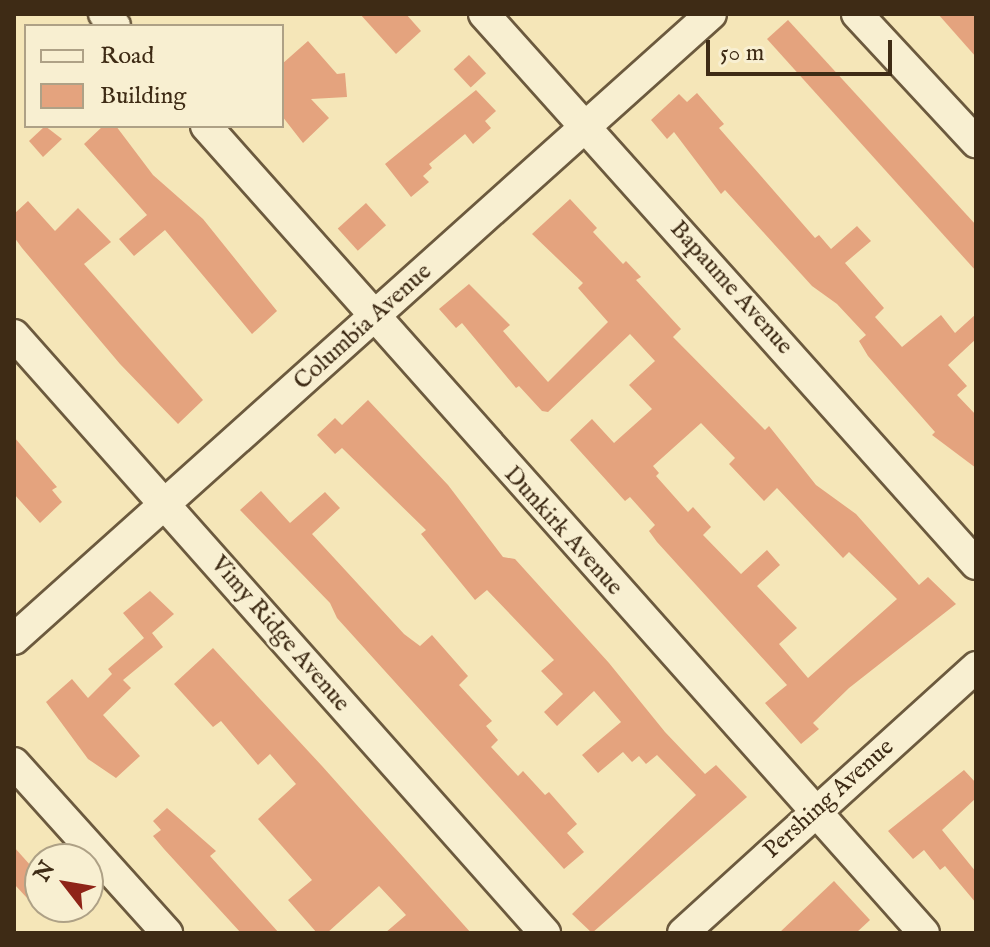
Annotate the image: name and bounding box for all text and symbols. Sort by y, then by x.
legend [24,24,284,128]
scale bar [710,24,896,74]
text: 50 m [720,38,764,69]
text: Road [100,41,154,72]
text: Building [100,81,186,112]
street label: Bapaume Avenue [663,215,799,361]
street label: Columbia Avenue [288,258,438,396]
street label: Dunkirk Avenue [497,460,629,602]
street label: Vimy Ridge Avenue [204,550,356,718]
street label: Pershing Avenue [758,733,900,865]
north arrow [24,843,104,923]
text: N [28,856,62,887]

